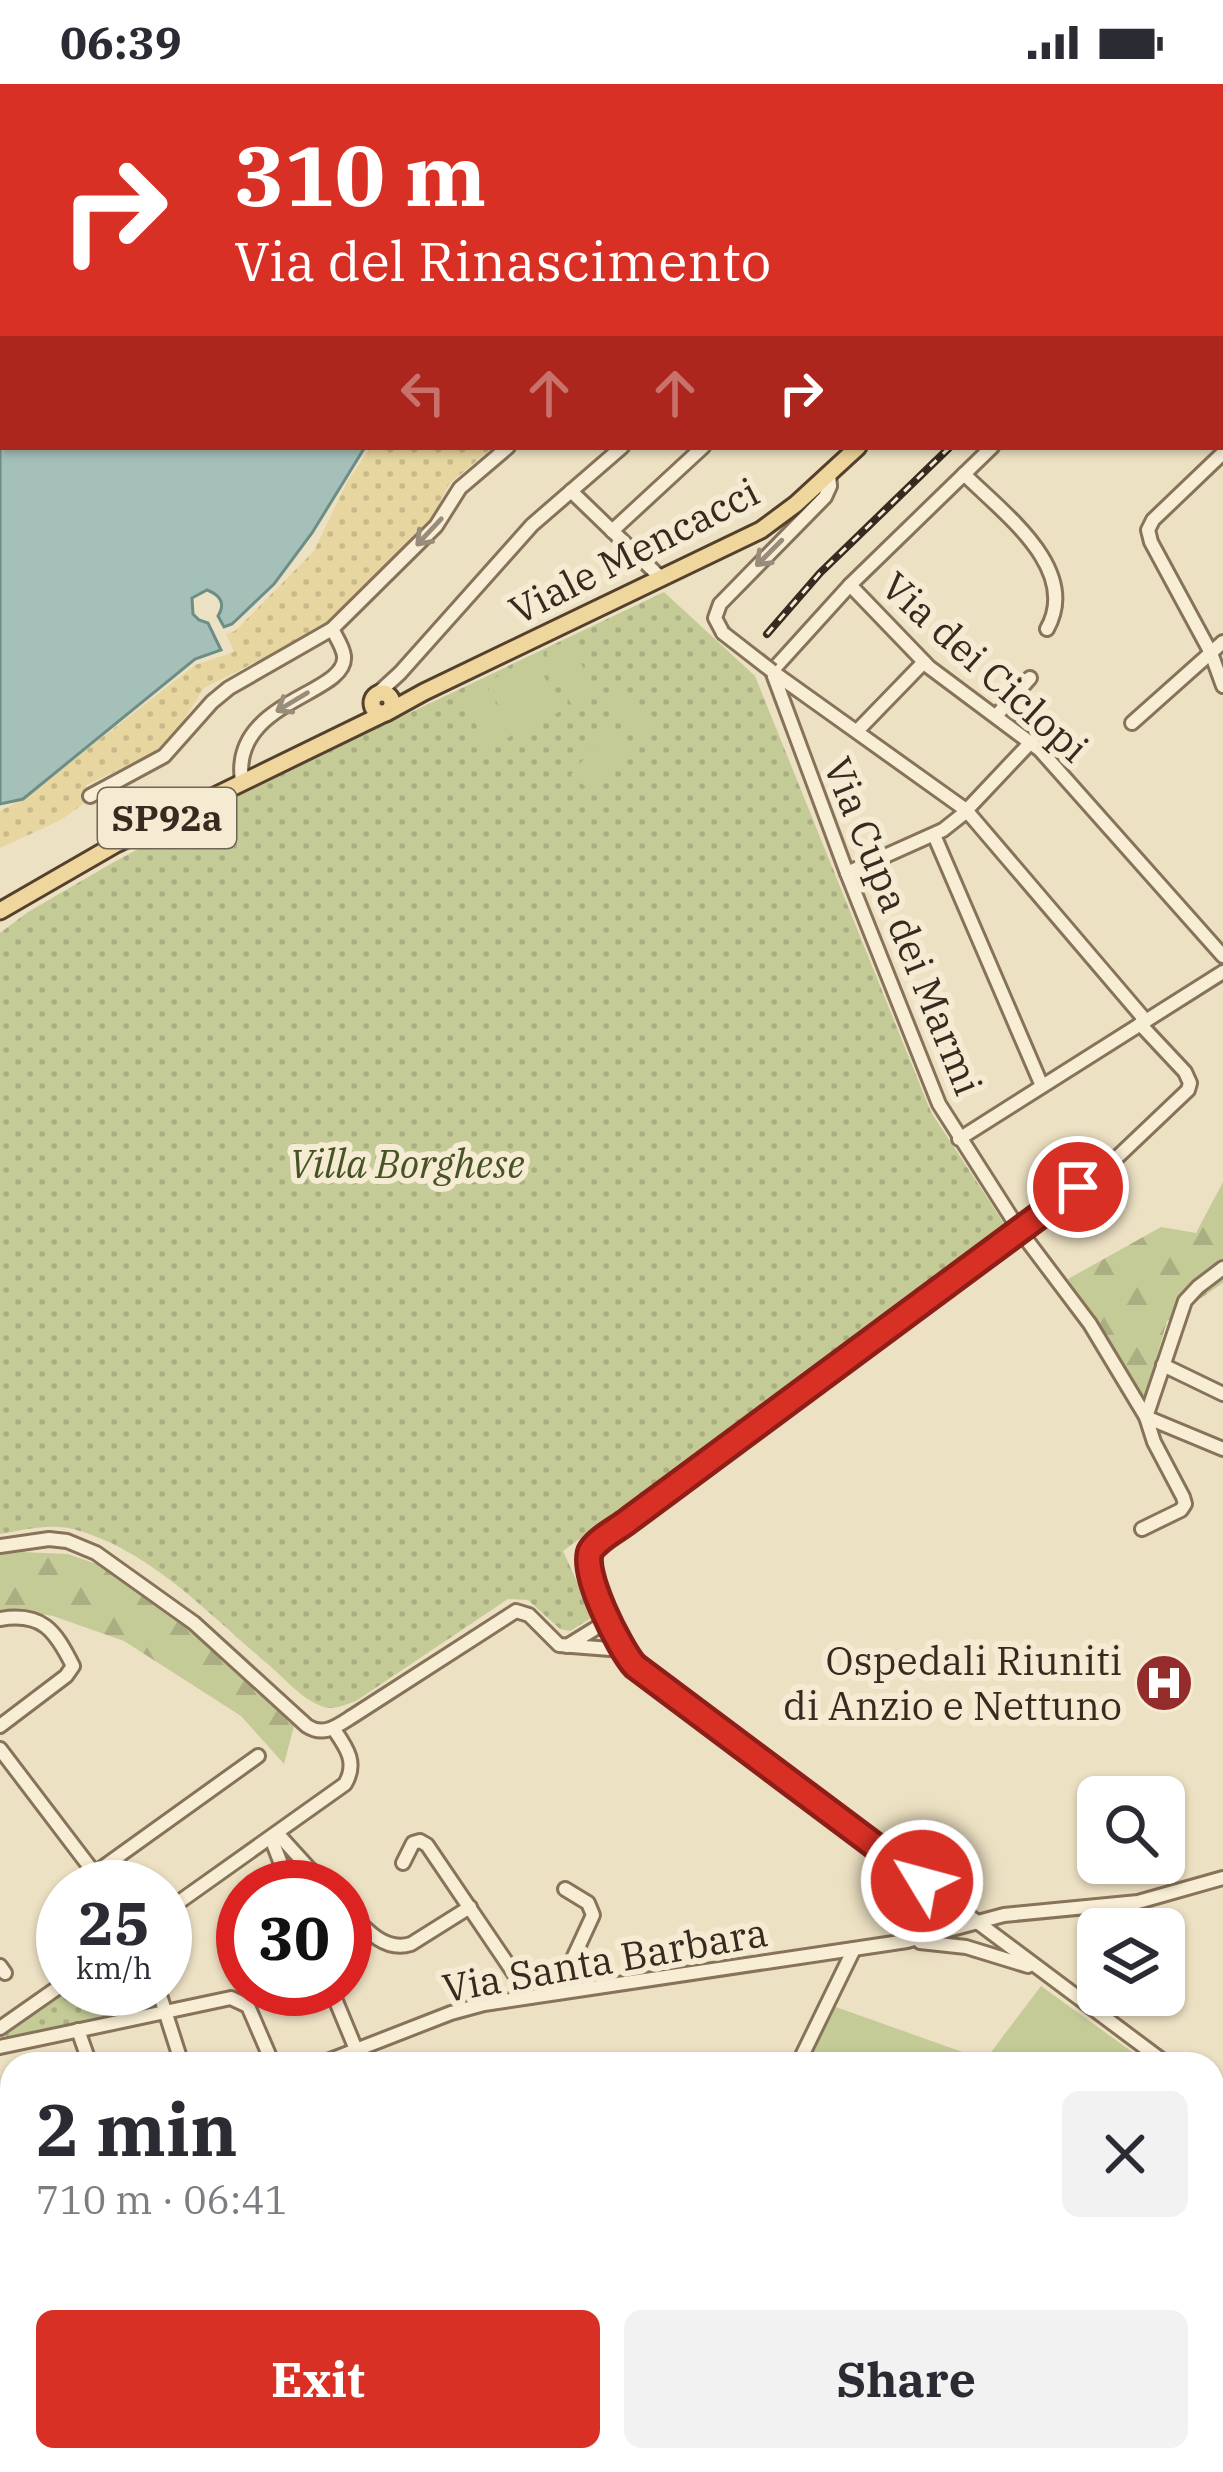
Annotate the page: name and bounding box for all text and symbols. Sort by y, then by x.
text: 06:39 [60,13,182,71]
text: 310 m [234,120,486,229]
icon: right [36,132,192,288]
text: Via del Rinascimento [234,226,771,296]
icon: left [390,360,456,426]
icon: ahead [516,360,582,426]
icon: ahead [642,360,708,426]
icon: right [768,360,834,426]
street label: Viale Mencacci [500,466,767,635]
one-way arrow [416,516,443,546]
one-way arrow [755,538,784,567]
street label: Via dei Ciclopi [871,560,1099,773]
one-way arrow [275,690,310,714]
street label: Via Cupa dei Marmi [812,749,995,1102]
road number: SP92a [98,788,236,848]
pin [1027,1136,1129,1238]
park label: Villa Borghese [289,1138,525,1189]
icon: arrive [1045,1154,1111,1220]
place label: Ospedali Riuniti di Anzio e Nettuno [783,1635,1122,1731]
hospital icon: Ospedali Riuniti di Anzio e Nettuno [1133,1652,1195,1714]
map controls [1077,1776,1185,2016]
button: search [1077,1776,1185,1884]
position arrow [859,1818,985,1944]
speed limit sign: 30 [216,1860,372,2016]
text: 25 [78,1883,150,1962]
street label: Via Santa Barbara [438,1906,771,2013]
button: layers [1077,1908,1185,2016]
text: km/h [76,1948,152,1987]
text: 2 min [36,2082,238,2176]
button: close [1062,2091,1188,2217]
text: 710 m · 06:41 [36,2174,288,2225]
button: Exit [36,2310,600,2448]
button: Share [624,2310,1188,2448]

